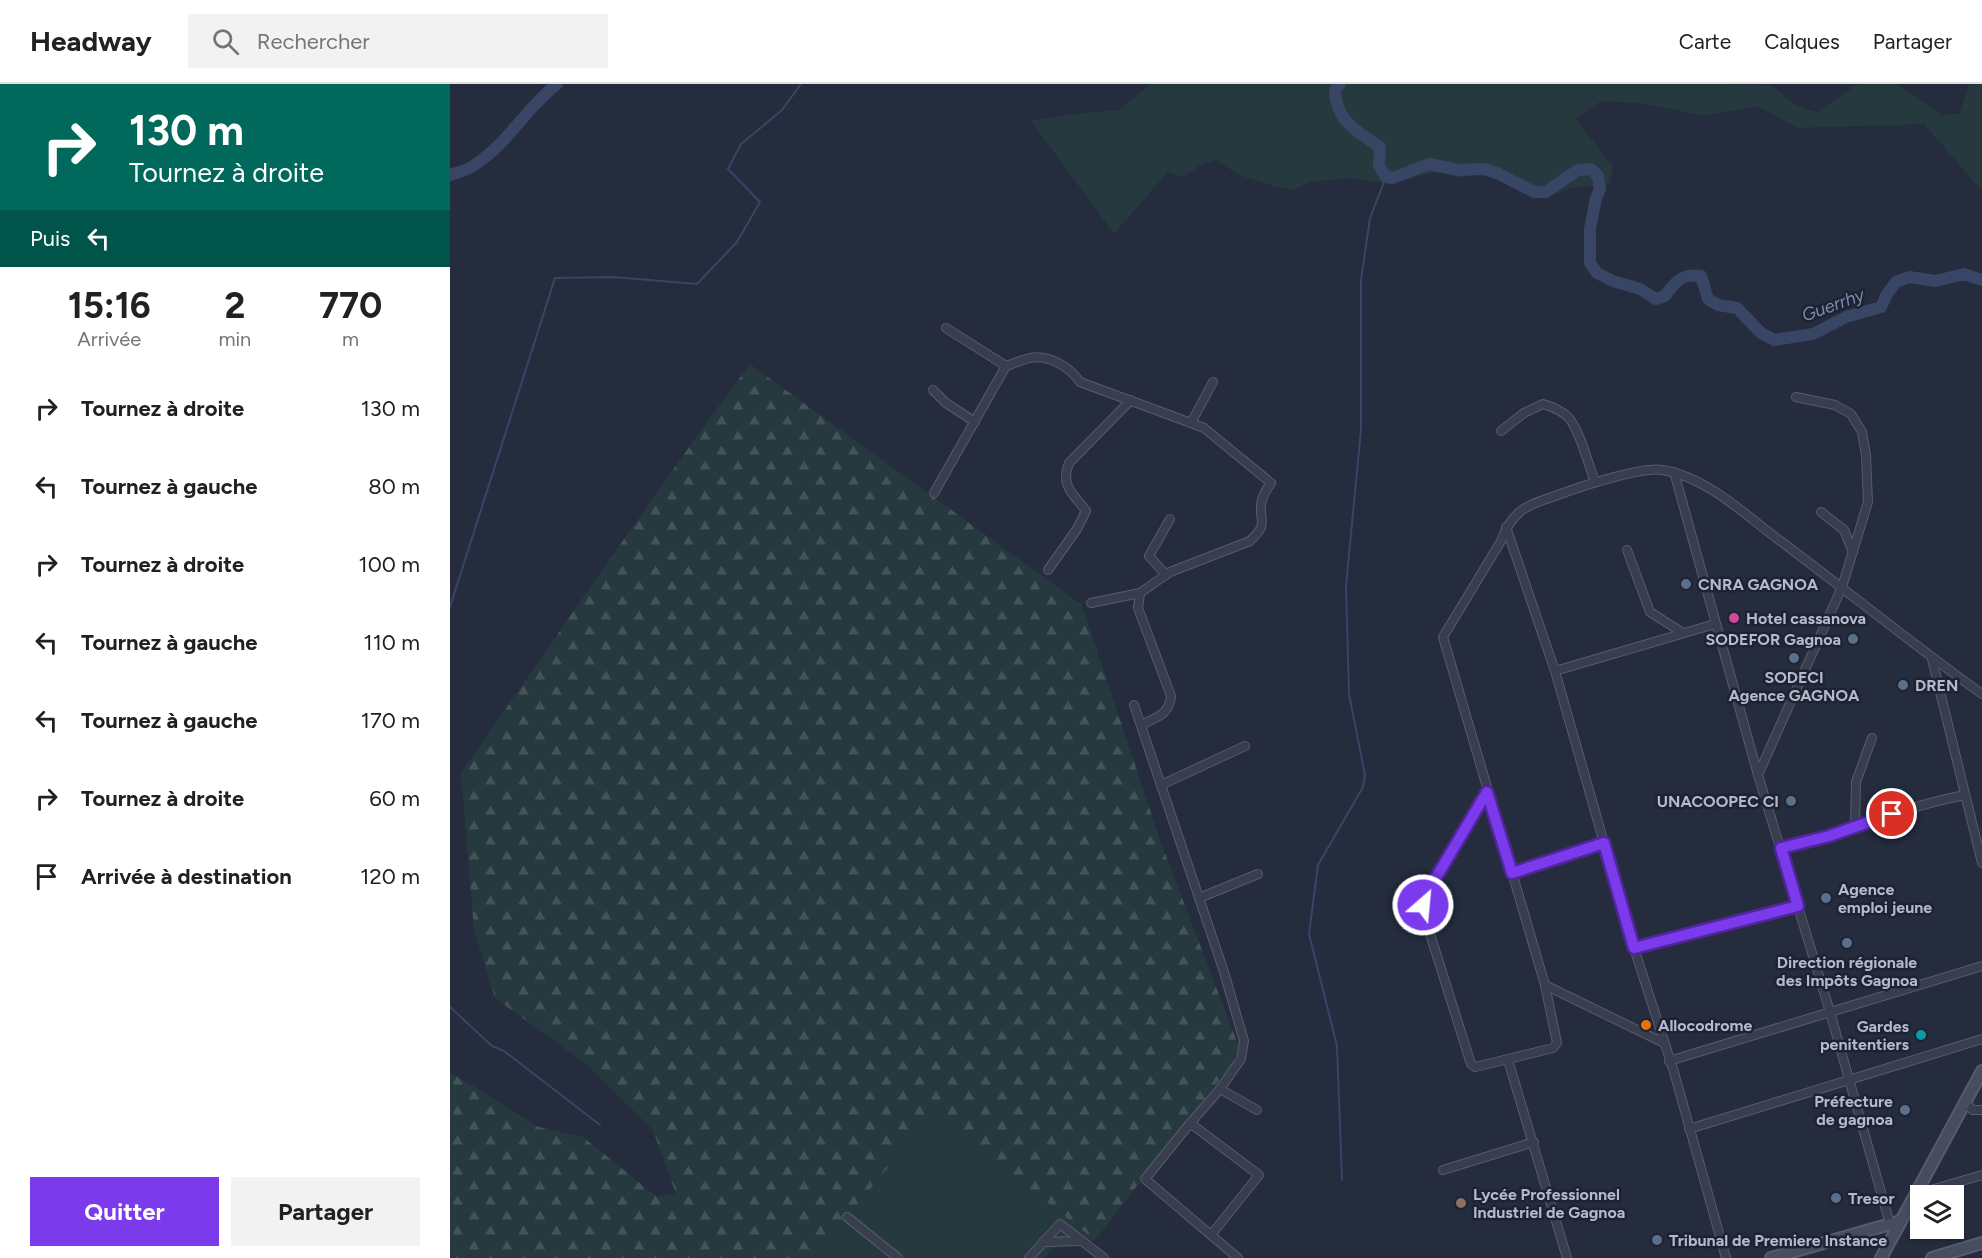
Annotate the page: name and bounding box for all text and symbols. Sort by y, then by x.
search box [188,14,608,68]
text: Headway [30,24,152,58]
icon: search [209,25,242,58]
text: Rechercher [257,28,370,55]
text: Carte [1679,29,1731,54]
text: Calques [1764,29,1840,54]
text: Partager [1873,29,1952,54]
text: 130 m [129,105,244,156]
icon: right [30,108,108,186]
text: Tournez à droite [129,156,324,189]
icon: left [82,222,115,255]
text: Puis [30,225,70,252]
water label: Guerrhy [1799,283,1869,326]
text: 15:16 [68,284,151,327]
text: 2 [224,284,245,327]
text: 770 [319,284,382,327]
text: Arrivée [77,327,141,351]
text: min [218,327,251,351]
text: m [342,327,359,351]
icon: right [30,392,63,425]
text: Tournez à droite [81,395,244,422]
text: 130 m [361,395,420,422]
icon: left [30,470,63,503]
text: Tournez à gauche [81,473,257,500]
text: 80 m [368,473,420,500]
icon: right [30,548,63,581]
text: Tournez à droite [81,551,244,578]
text: 100 m [359,551,420,578]
place label: CNRA GAGNOA [1698,575,1819,594]
marker: CNRA GAGNOA [1679,577,1693,591]
place label: Hotel cassanova [1746,609,1866,628]
marker: Hotel cassanova [1727,611,1741,625]
icon: left [30,626,63,659]
text: Tournez à gauche [81,629,257,656]
text: 110 m [364,629,420,656]
place label: SODEFOR Gagnoa [1706,630,1841,649]
marker: SODEFOR Gagnoa [1846,632,1860,646]
marker: SODECI Agence GAGNOA [1787,651,1801,665]
place label: SODECI Agence GAGNOA [1729,668,1860,705]
place label: DREN [1915,676,1958,695]
marker: DREN [1896,678,1910,692]
icon: left [30,704,63,737]
text: Tournez à gauche [81,707,257,734]
text: 170 m [361,707,420,734]
icon: right [30,782,63,815]
text: Tournez à droite [81,785,244,812]
text: 60 m [369,785,420,812]
pin [1866,788,1917,839]
place label: UNACOOPEC CI [1657,792,1779,811]
marker: UNACOOPEC CI [1784,794,1798,808]
icon: arrive [1875,797,1908,830]
icon: arrive [30,860,63,893]
text: Arrivée à destination [81,863,292,890]
text: 120 m [360,863,420,890]
position arrow [1391,873,1455,937]
place label: Agence emploi jeune [1838,880,1932,917]
marker: Agence emploi jeune [1819,891,1833,905]
marker: Direction régionale des Impôts Gagnoa [1840,936,1854,950]
place label: Direction régionale des Impôts Gagnoa [1776,953,1918,990]
place label: Allocodrome [1658,1016,1752,1035]
place label: Gardes penitentiers [1820,1017,1910,1054]
marker: Allocodrome [1639,1018,1653,1032]
marker: Gardes penitentiers [1914,1028,1928,1042]
place label: Préfecture de gagnoa [1814,1092,1893,1129]
marker: Préfecture de gagnoa [1898,1103,1912,1117]
button: Quitter [30,1177,219,1246]
button: Partager [231,1177,420,1246]
place label: Lycée Professionnel Industriel de Gagnoa [1473,1185,1625,1222]
map controls [1910,1185,1964,1239]
button: layers [1910,1185,1964,1239]
place label: Tresor [1848,1189,1894,1208]
marker: Tresor [1829,1191,1843,1205]
marker: Lycée Professionnel Industriel de Gagnoa [1454,1196,1468,1210]
place label: Tribunal de Premiere Instance [1669,1231,1887,1250]
marker: Tribunal de Premiere Instance [1650,1233,1664,1247]

